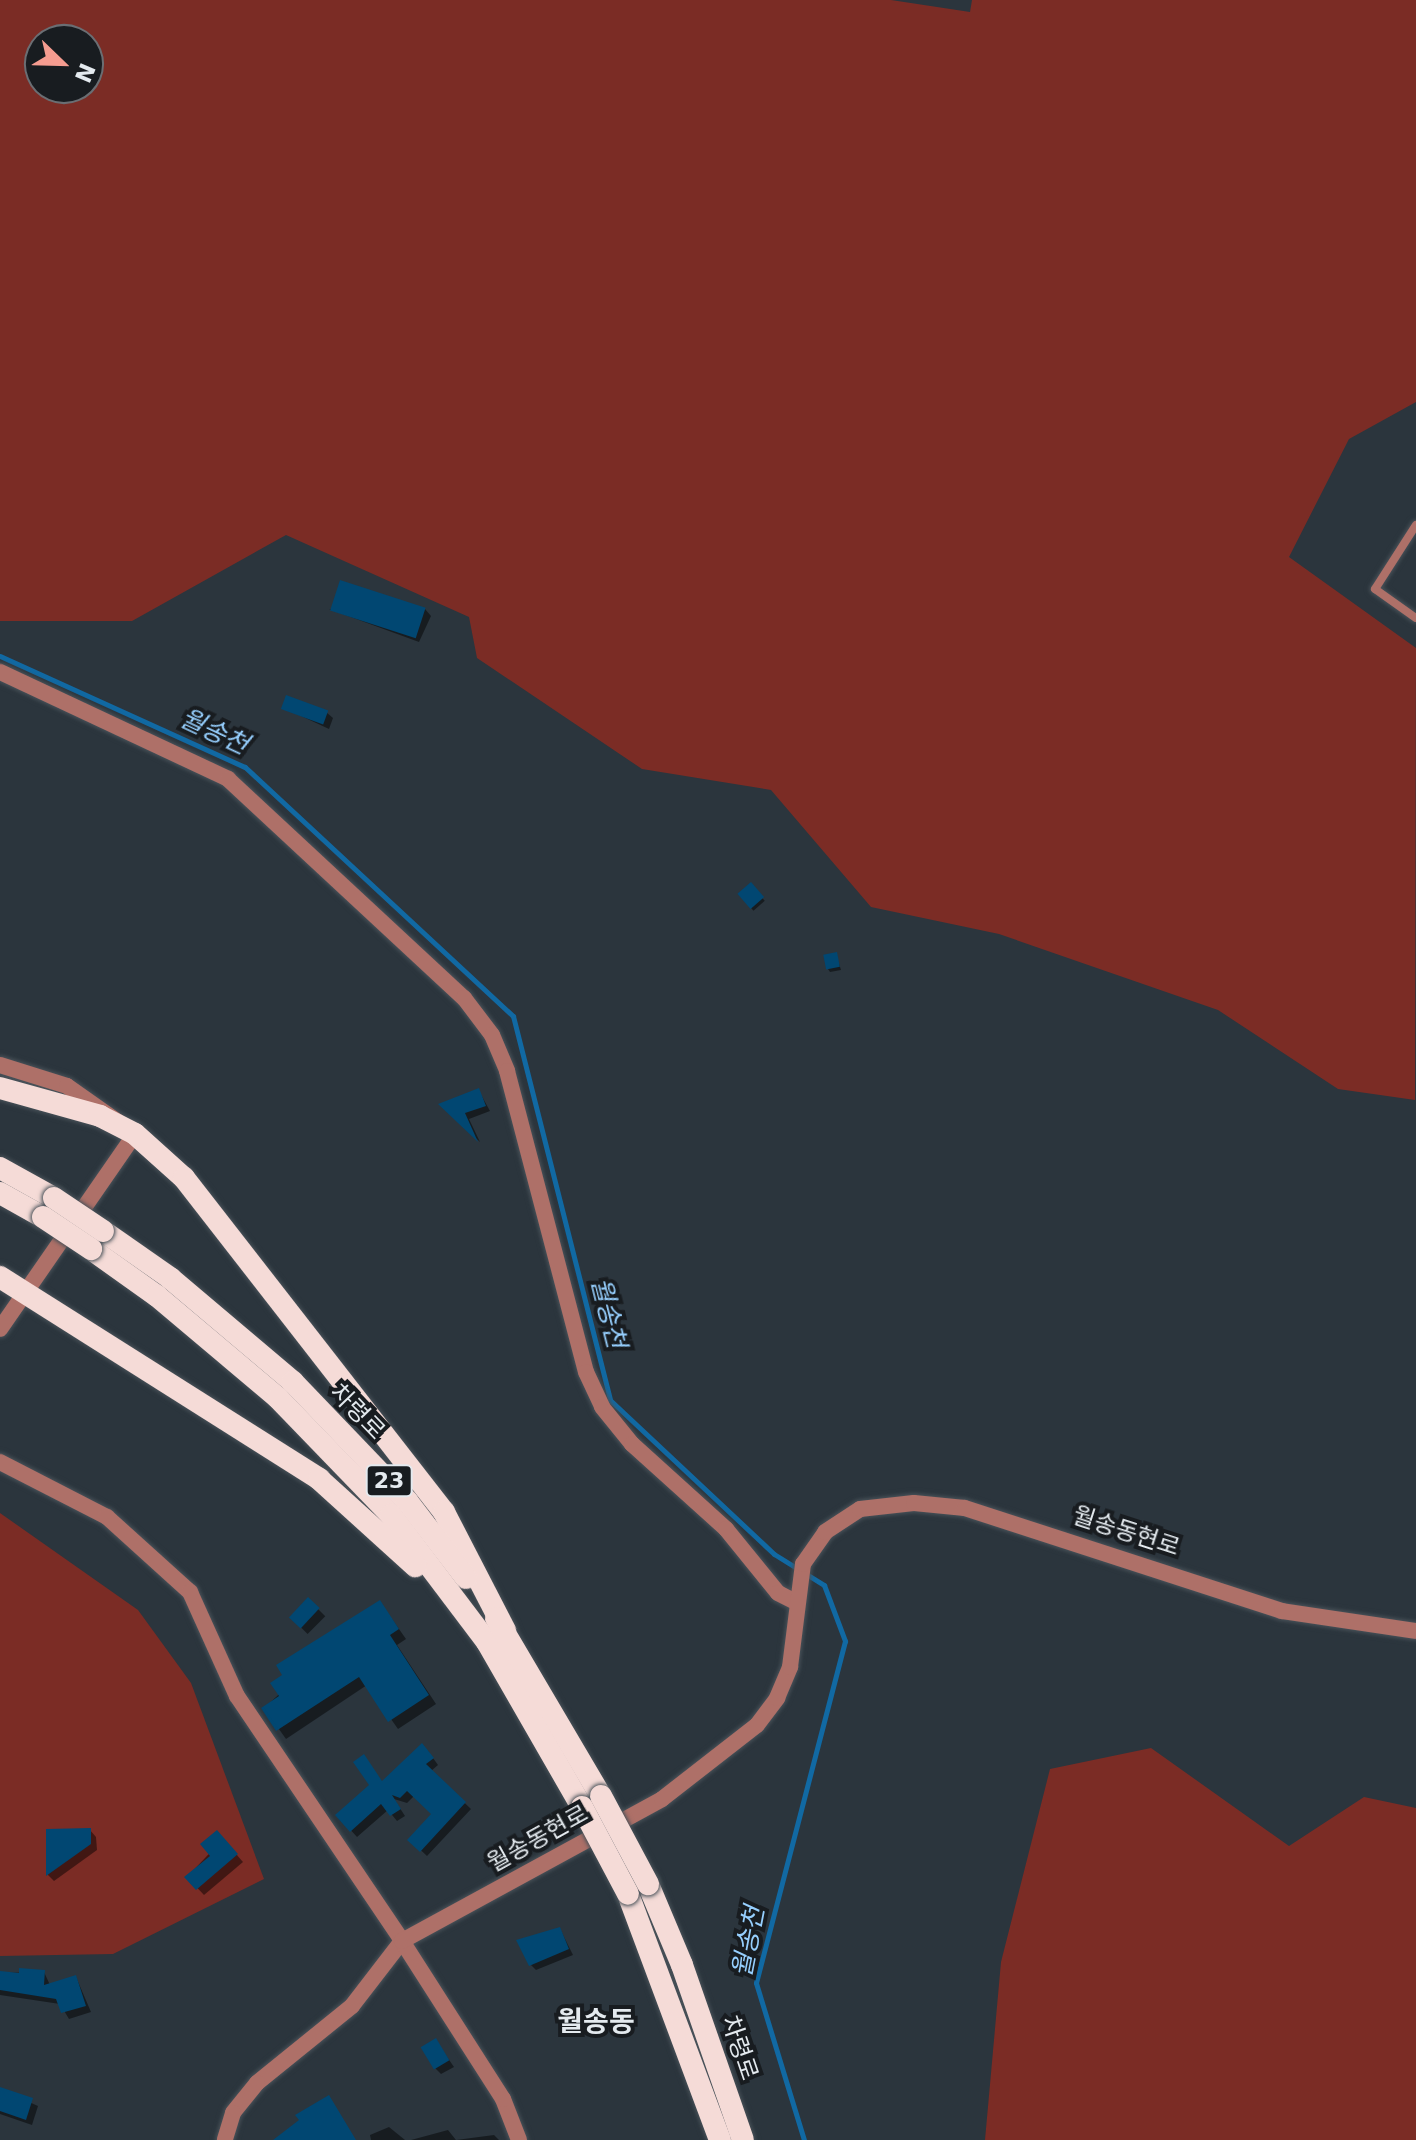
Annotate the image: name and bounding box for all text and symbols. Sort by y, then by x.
north arrow [24,24,104,104]
text: N [70,59,100,86]
water label: 월송천 [175,703,253,761]
water label: 월송천 [584,1274,632,1352]
street label: 차령로 [324,1378,390,1446]
road number: 23 [365,1463,413,1499]
street label: 월송동현로 [1069,1501,1183,1563]
street label: 월송동현로 [483,1800,593,1878]
water label: 월송천 [727,1904,771,1980]
district label: 월송동 [557,2005,635,2039]
street label: 차령로 [715,2012,763,2084]

